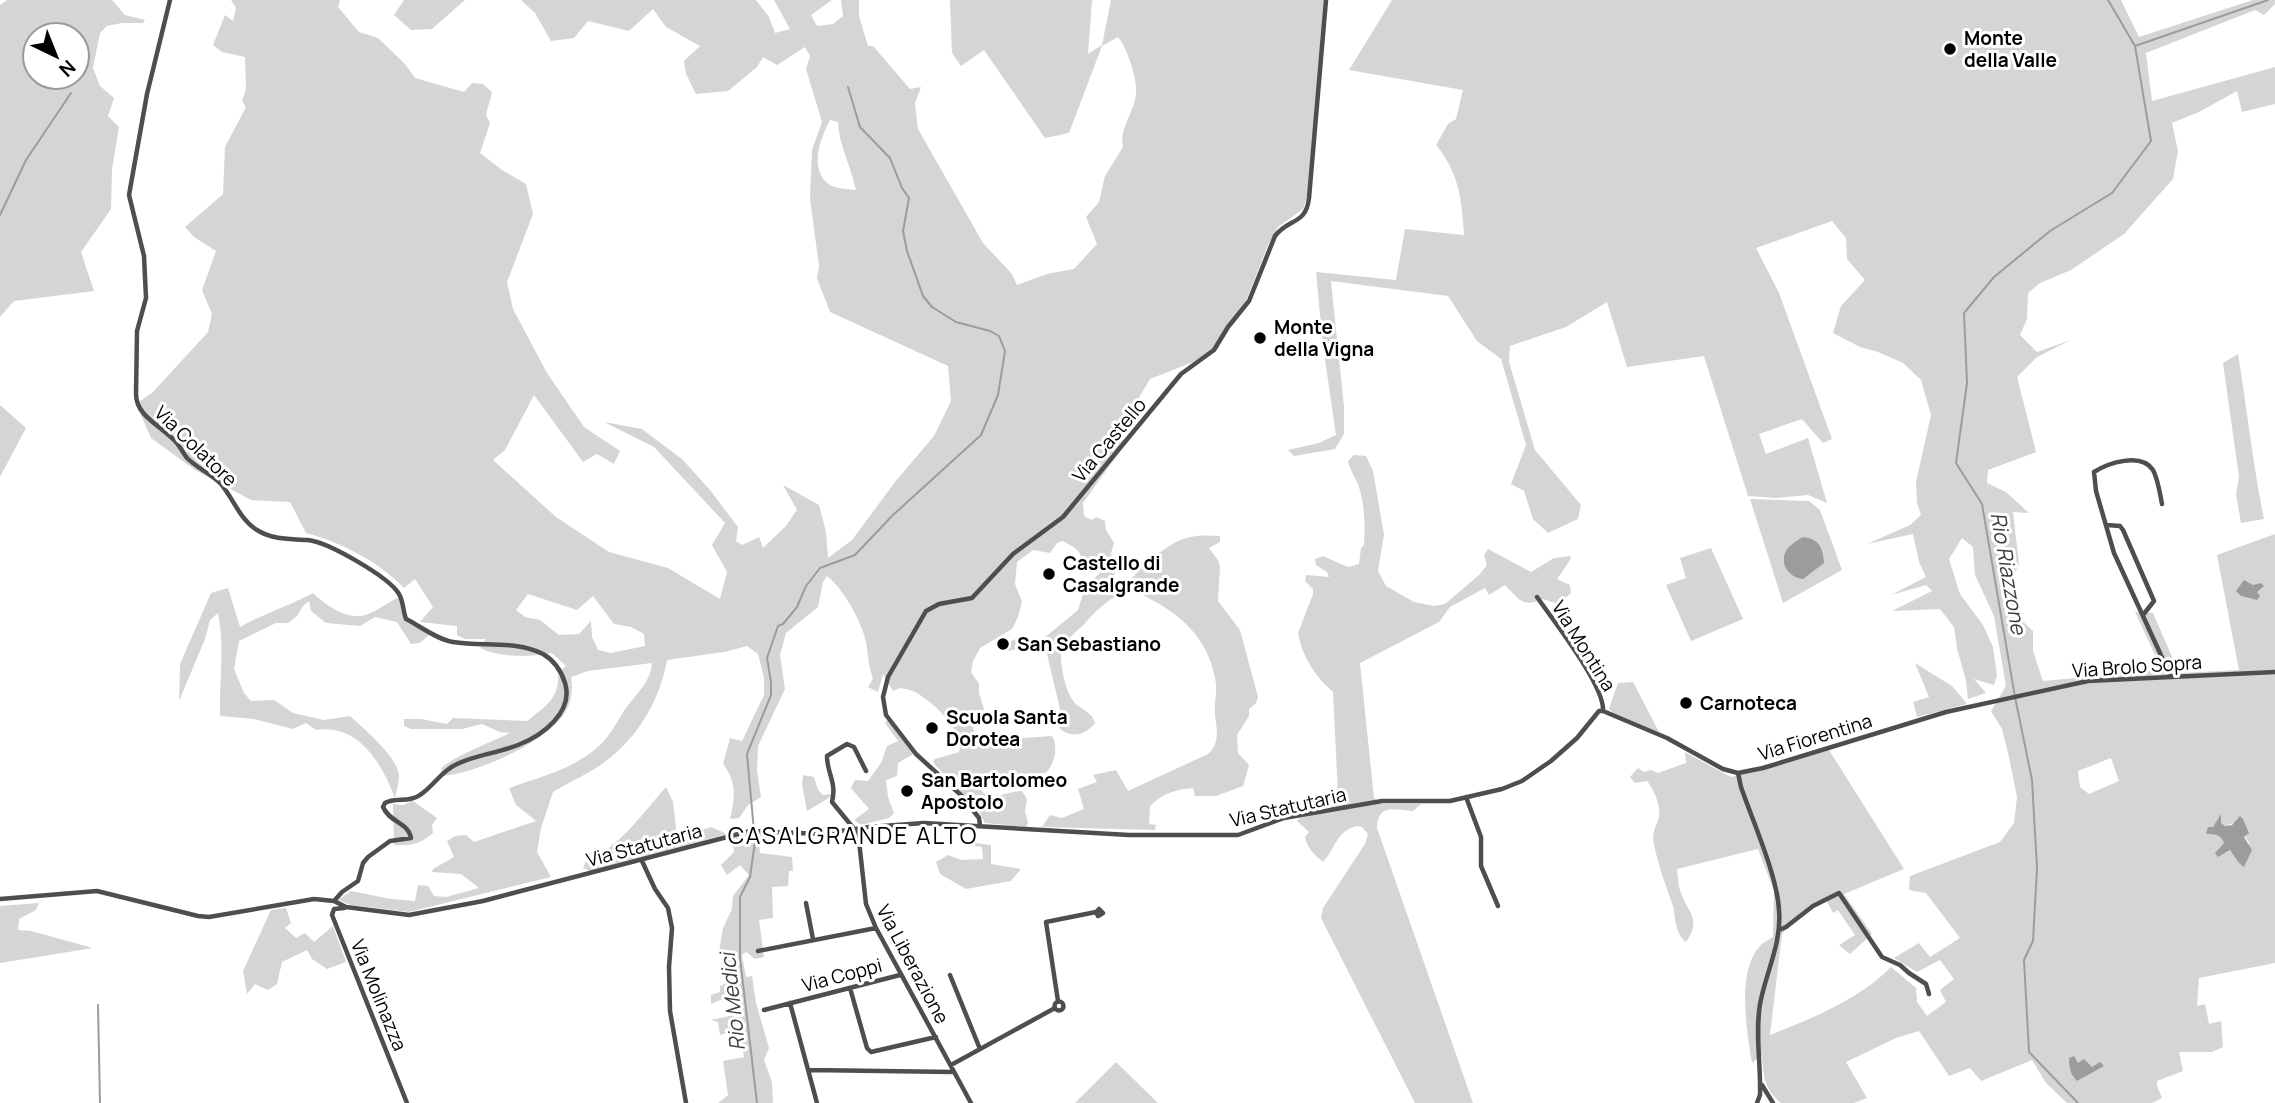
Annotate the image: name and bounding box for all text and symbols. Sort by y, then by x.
north arrow [21,21,91,91]
place label: Monte della Valle [1964,25,2057,73]
marker: Monte della Valle [1942,41,1958,57]
text: N [54,54,81,83]
place label: Monte della Vigna [1274,314,1374,362]
marker: Monte della Vigna [1252,330,1268,346]
street label: Via Castello [1066,392,1152,488]
street label: Via Colatore [149,400,243,492]
water label: Rio Riazzone [1985,510,2034,638]
place label: Castello di Casalgrande [1063,550,1179,598]
marker: Castello di Casalgrande [1041,566,1057,582]
street label: Via Montina [1546,596,1622,696]
place label: San Sebastiano [1017,631,1161,657]
marker: San Sebastiano [995,636,1011,652]
street label: Via Brolo Sopra [2071,648,2203,684]
place label: Carnoteca [1700,690,1797,716]
marker: Carnoteca [1678,695,1694,711]
place label: Scuola Santa Dorotea [946,704,1068,752]
street label: Via Fiorentina [1755,707,1875,767]
marker: Scuola Santa Dorotea [924,720,940,736]
place label: San Bartolomeo Apostolo [921,767,1067,815]
street label: Via Statutaria [1227,781,1349,833]
marker: San Bartolomeo Apostolo [899,783,915,799]
street label: Via Statutaria [583,817,705,873]
district label: CASALGRANDE ALTO [728,819,978,851]
street label: Via Liberazione [871,900,955,1028]
street label: Via Molinazza [345,935,413,1055]
water label: Rio Medici [713,949,751,1052]
street label: Via Coppi [799,952,885,998]

